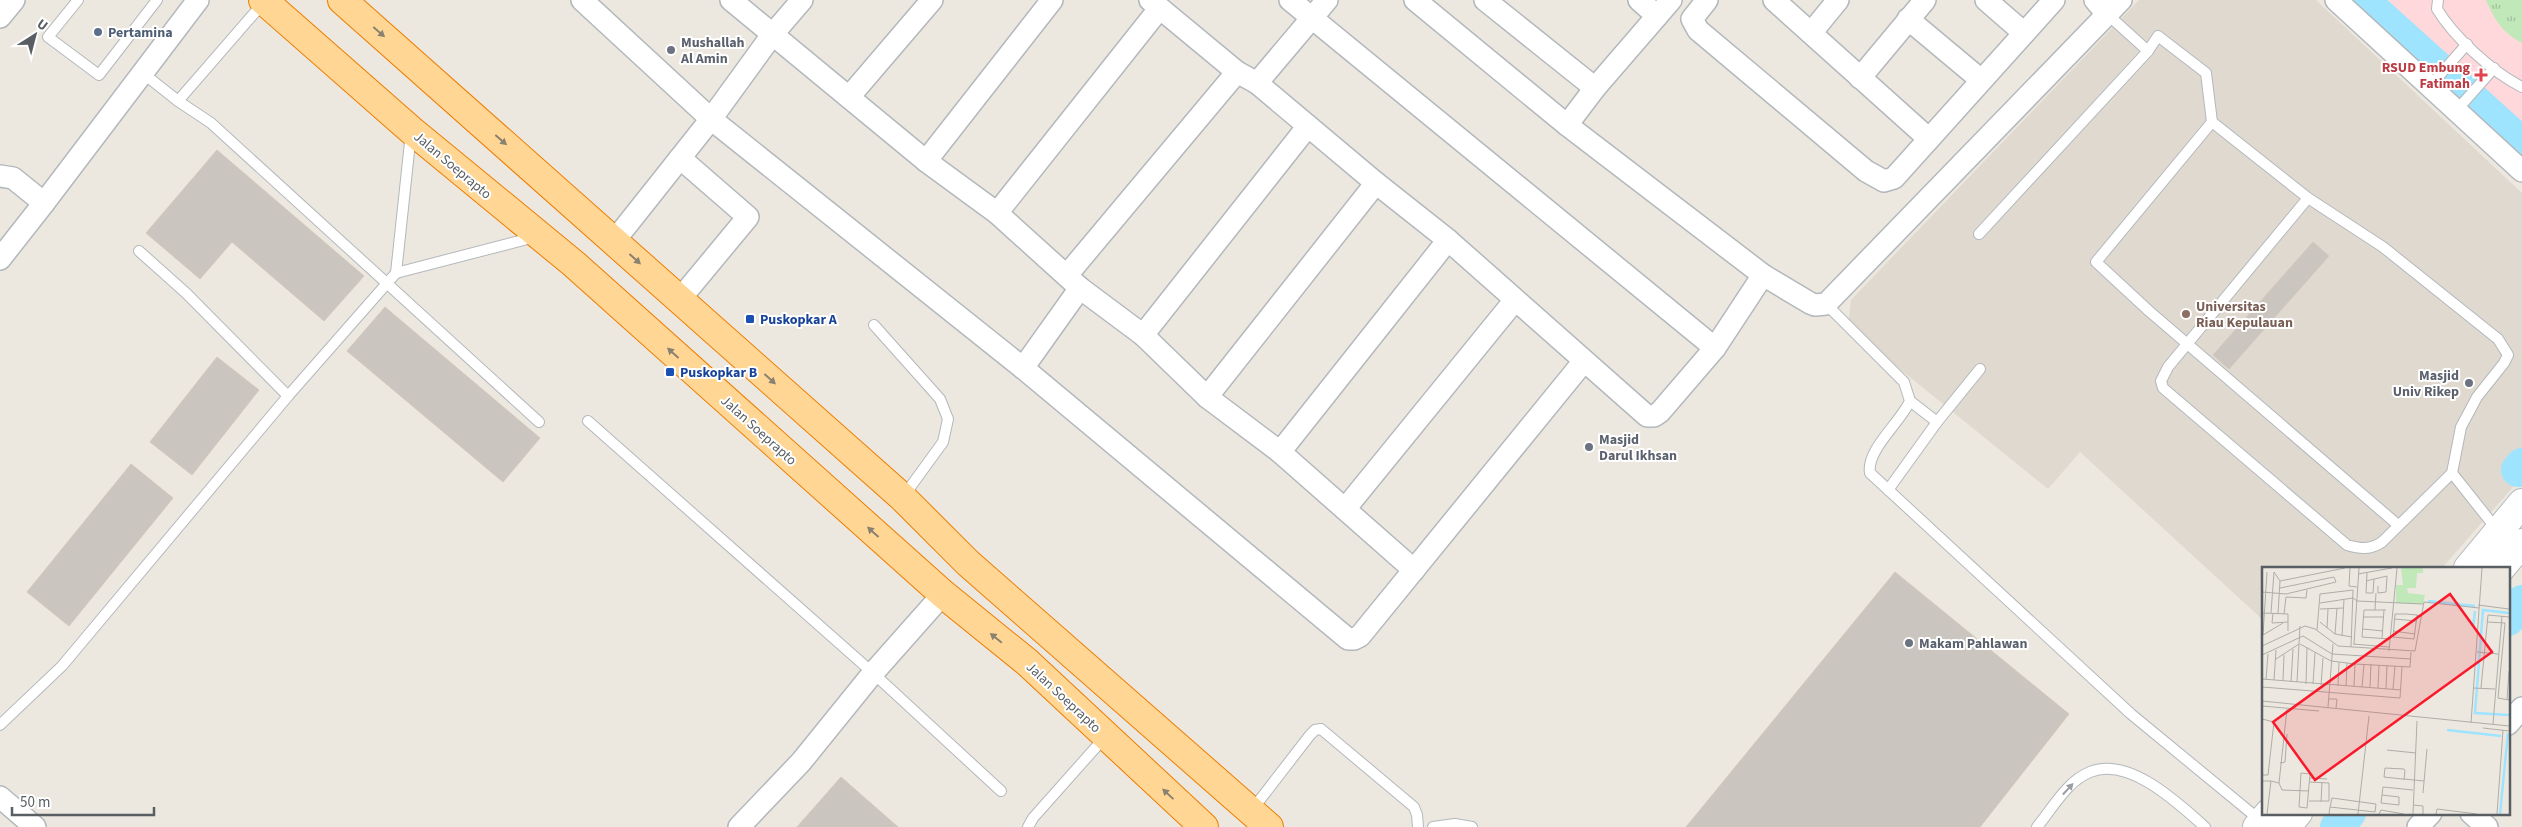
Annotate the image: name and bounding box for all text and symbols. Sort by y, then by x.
north arrow [10,10,60,60]
text: U [32,14,52,36]
place label: Pertamina [108,23,173,43]
marker: Pertamina [92,26,104,38]
one-way arrow [373,26,385,37]
place label: Mushallah Al Amin [680,33,745,69]
marker: Mushallah Al Amin [665,44,677,56]
place label: RSUD Embung Fatimah [2382,58,2471,94]
marker: RSUD Embung Fatimah [2474,68,2488,82]
street label: Jalan Soeprapto [409,127,496,204]
one-way arrow [494,134,506,146]
one-way arrow [629,253,641,265]
place label: Universitas Riau Kepulauan [2196,297,2293,333]
marker: Universitas Riau Kepulauan [2180,308,2192,320]
place label: Puskopkar A [760,310,838,330]
marker: Puskopkar A [744,313,756,325]
one-way arrow [667,348,680,359]
place label: Puskopkar B [680,363,758,383]
marker: Puskopkar B [664,366,676,378]
place label: Masjid Univ Rikep [2393,366,2459,402]
one-way arrow [763,373,775,385]
marker: Masjid Univ Rikep [2463,377,2475,389]
street label: Jalan Soeprapto [716,391,801,470]
place label: Masjid Darul Ikhsan [1599,430,1677,466]
marker: Masjid Darul Ikhsan [1583,441,1595,453]
one-way arrow [866,526,879,537]
inset map [2262,567,2510,814]
one-way arrow [990,632,1003,643]
place label: Makam Pahlawan [1919,634,2028,654]
marker: Makam Pahlawan [1903,637,1915,649]
street label: Jalan Soeprapto [1021,658,1105,738]
scale bar [12,784,155,816]
one-way arrow [2062,784,2074,796]
one-way arrow [1162,788,1174,800]
text: 50 m [20,792,50,813]

